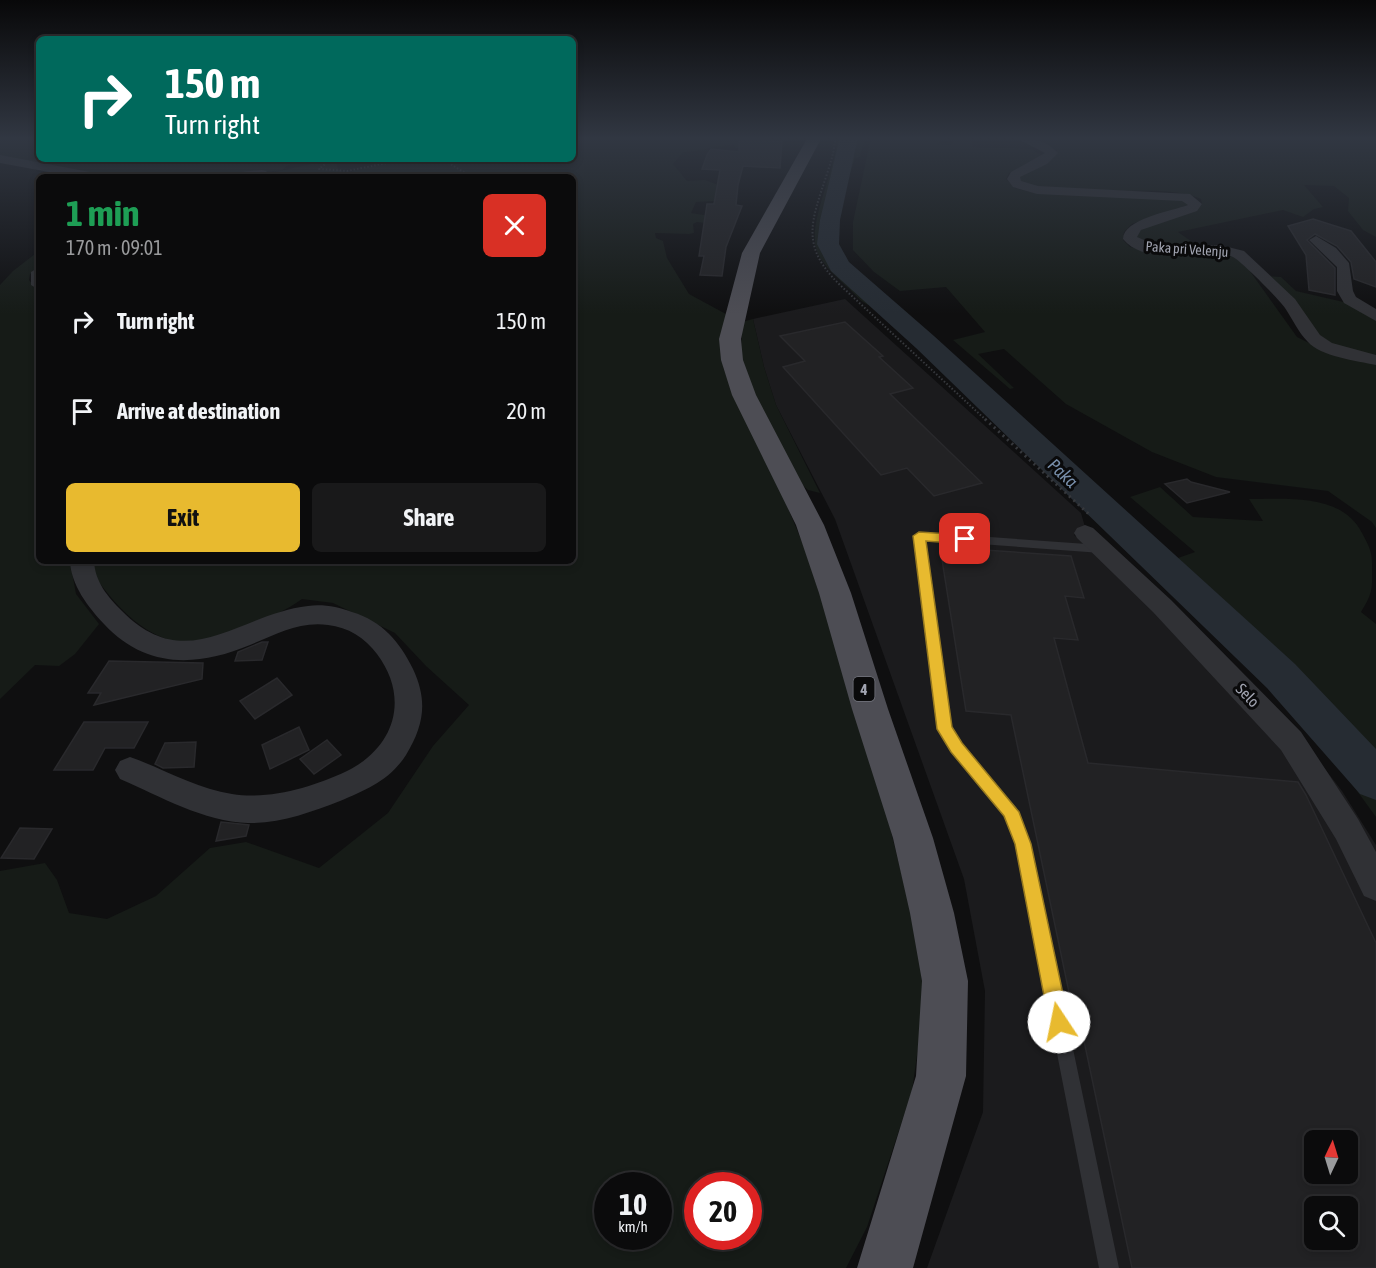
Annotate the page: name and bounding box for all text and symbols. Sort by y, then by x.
text: 150 m [165,59,260,107]
icon: right [66,60,144,138]
text: Turn right [165,109,260,140]
text: 1 min [66,192,140,234]
button: close [483,194,546,257]
text: 170 m · 09:01 [66,236,163,259]
street label: Paka pri Velenju [1145,238,1229,260]
icon: right [66,305,99,338]
text: Turn right [117,308,194,334]
text: 150 m [496,308,546,334]
icon: arrive [66,395,99,428]
text: Arrive at destination [117,398,280,424]
text: 20 m [506,398,546,424]
water label: Paka [1044,454,1083,492]
button: Exit [66,483,300,552]
button: Share [312,483,546,552]
pin [939,513,990,564]
icon: arrive [948,522,981,555]
road number: 4 [854,677,874,701]
street label: Selo [1233,680,1263,710]
position arrow [1027,990,1091,1054]
north arrow [1304,1130,1358,1184]
map controls [1304,1130,1358,1250]
speed limit sign: 20 [684,1172,762,1250]
text: 10 [619,1187,647,1221]
button: search [1304,1196,1358,1250]
text: km/h [618,1218,648,1235]

